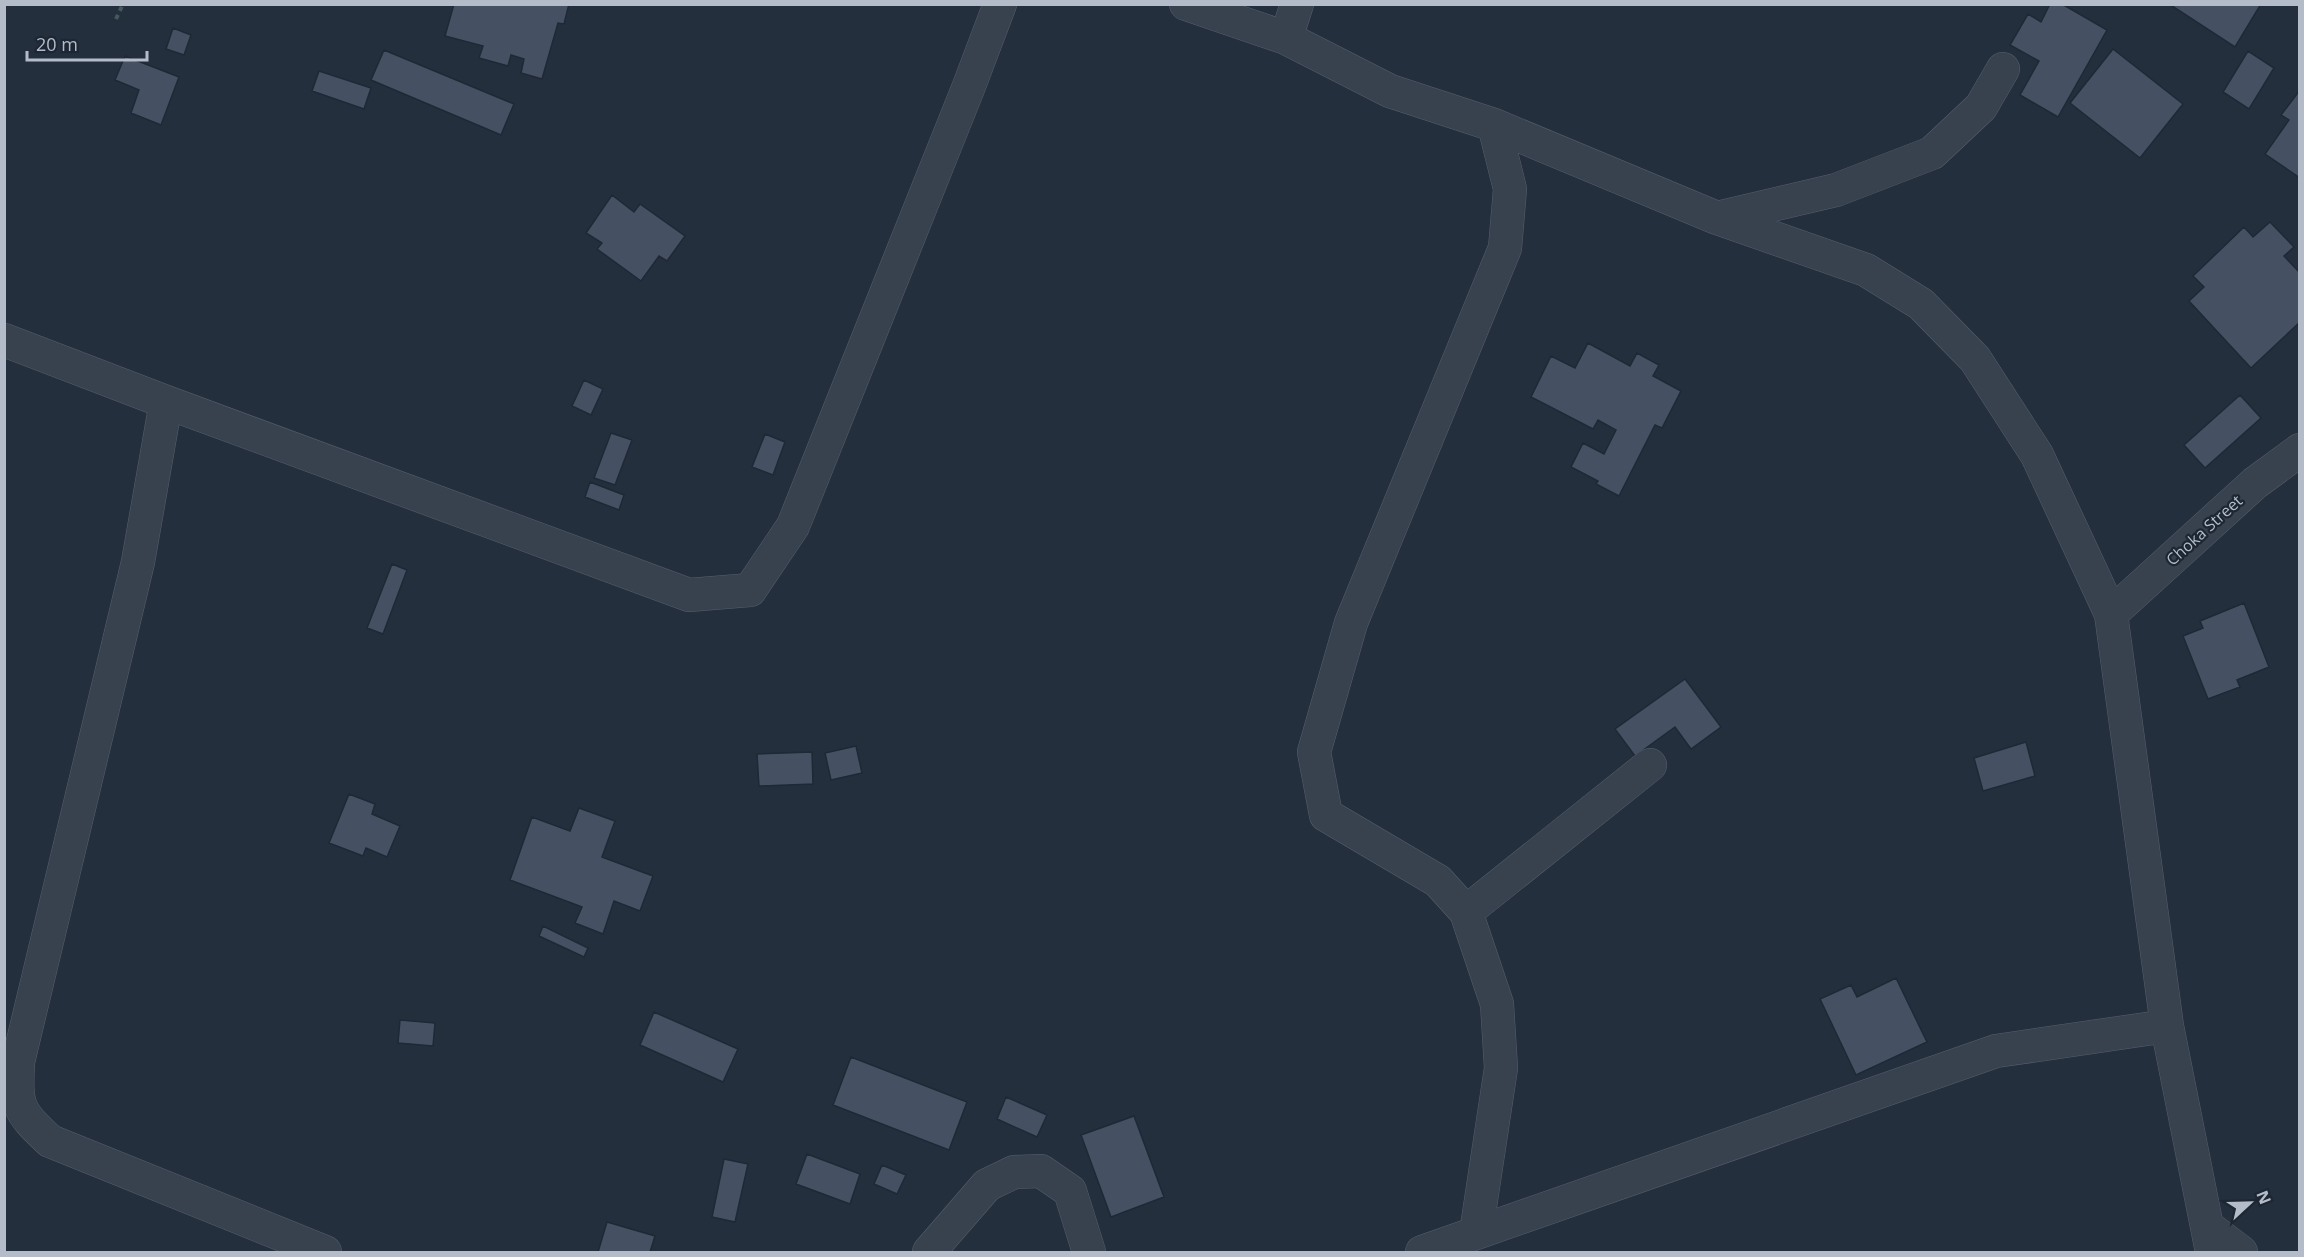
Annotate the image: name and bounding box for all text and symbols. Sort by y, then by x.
scale bar [27,24,147,62]
text: 20 m [36,32,78,56]
street label: Choka Street [2161,490,2247,570]
north arrow [2220,1173,2280,1233]
text: N [2251,1187,2277,1208]

